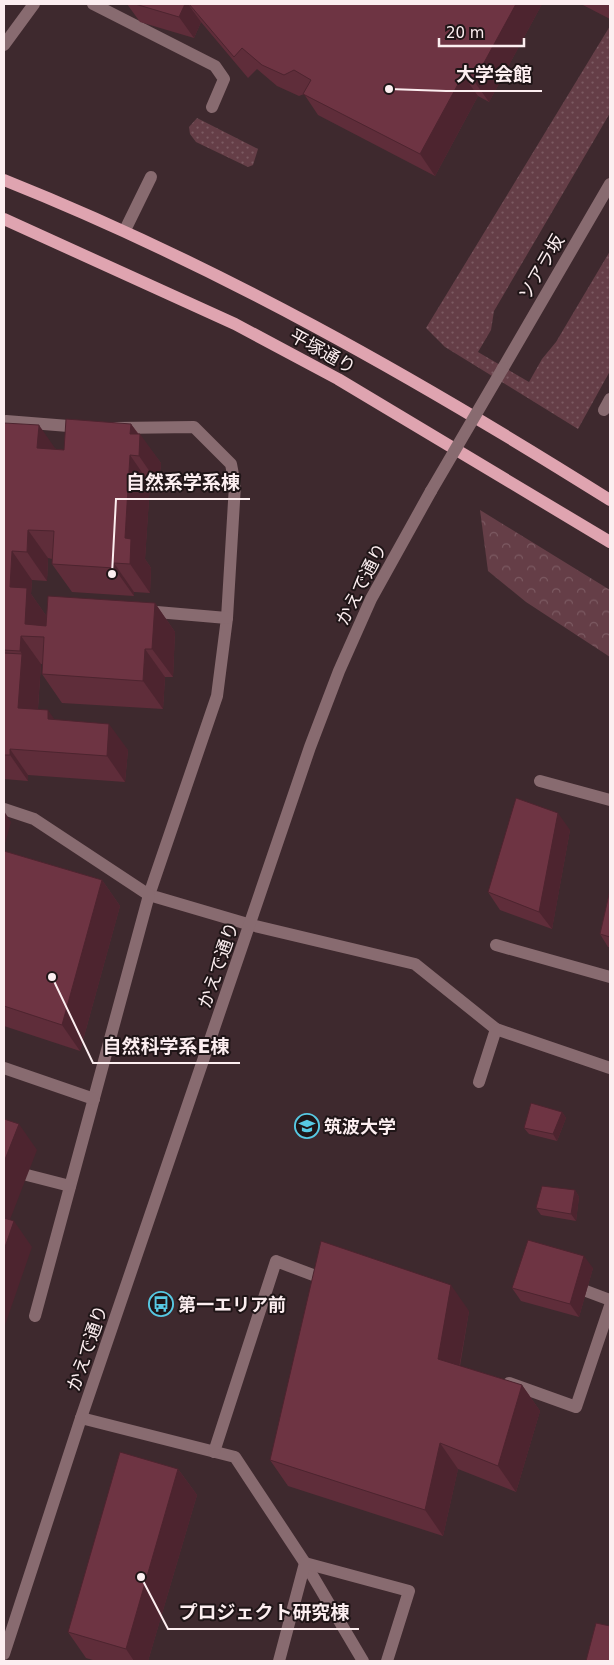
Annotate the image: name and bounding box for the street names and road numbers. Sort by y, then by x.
street label: ソアラ坂 [514,231,568,303]
street label: 平塚通り [286,324,360,378]
street label: かえで通り [331,539,391,629]
street label: かえで通り [194,919,242,1011]
street label: かえで通り [63,1302,111,1394]

